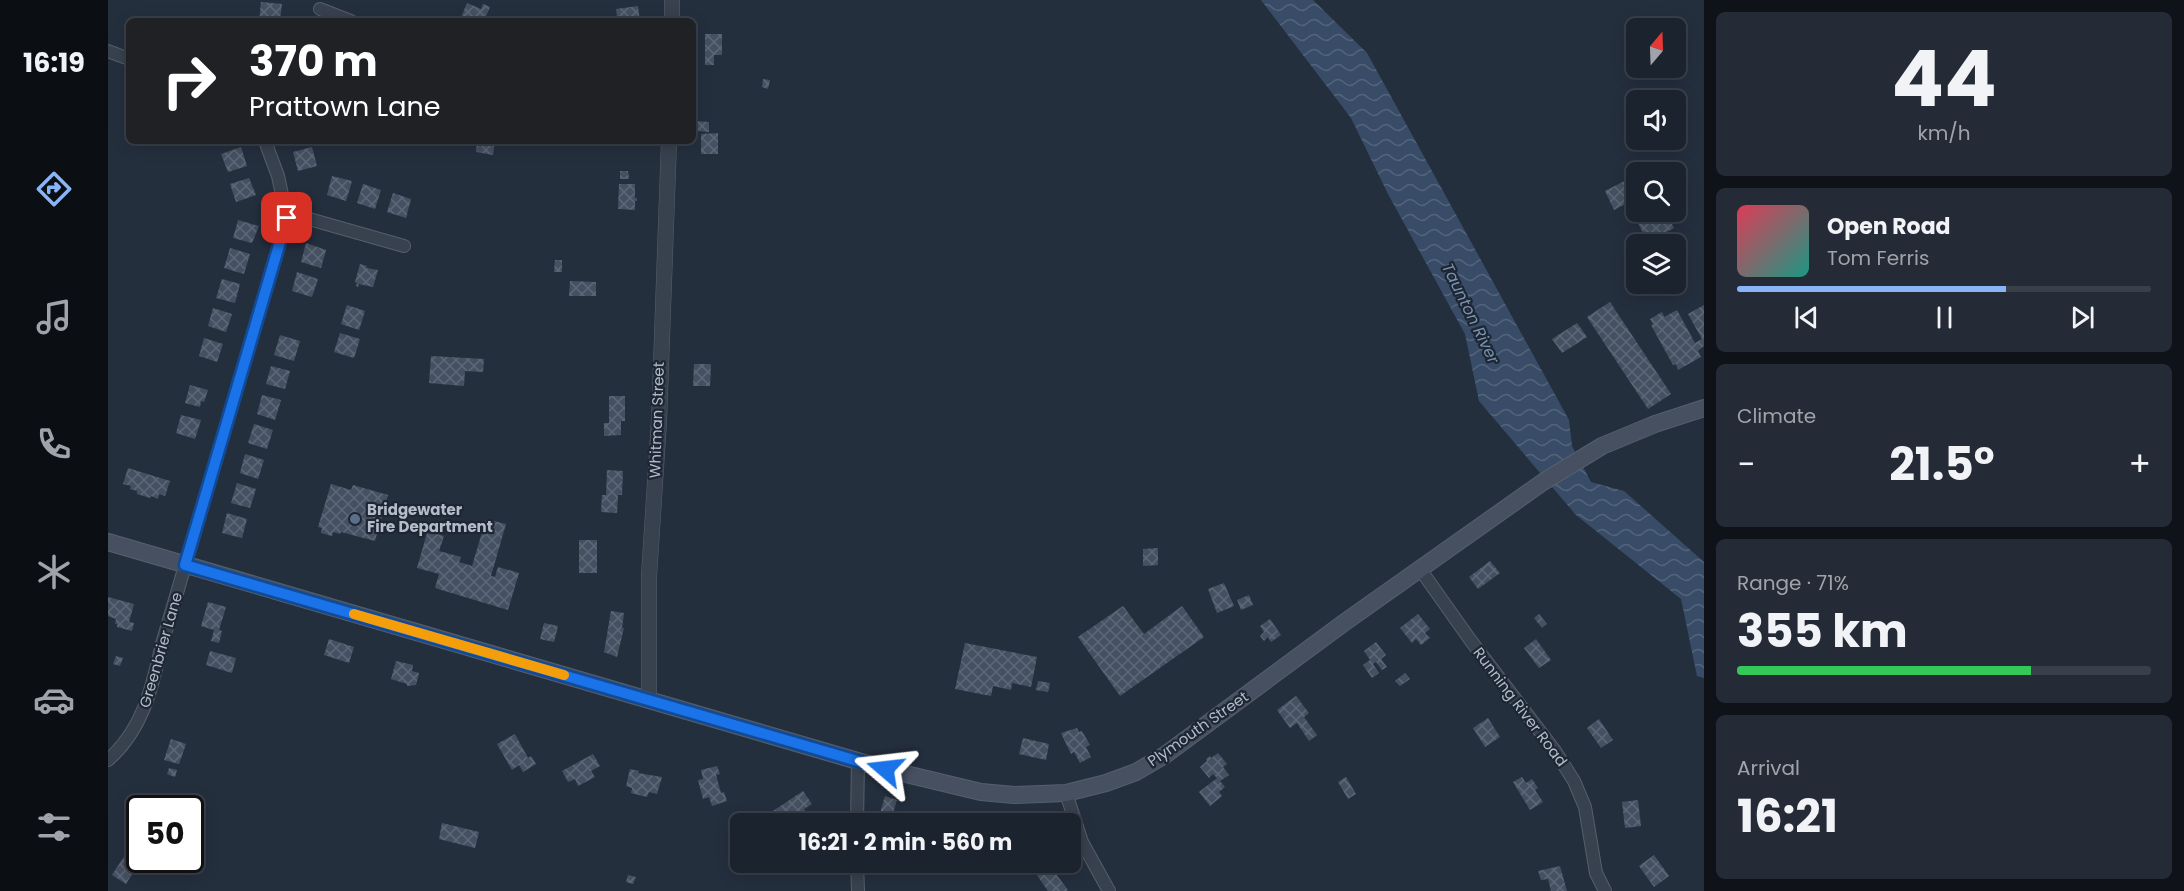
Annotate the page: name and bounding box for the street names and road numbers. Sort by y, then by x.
street label: Whitman Street [644,361,669,479]
street label: Greenbrier Lane [134,590,187,710]
street label: Running River Road [1469,643,1572,771]
street label: Plymouth Street [1143,686,1252,771]

